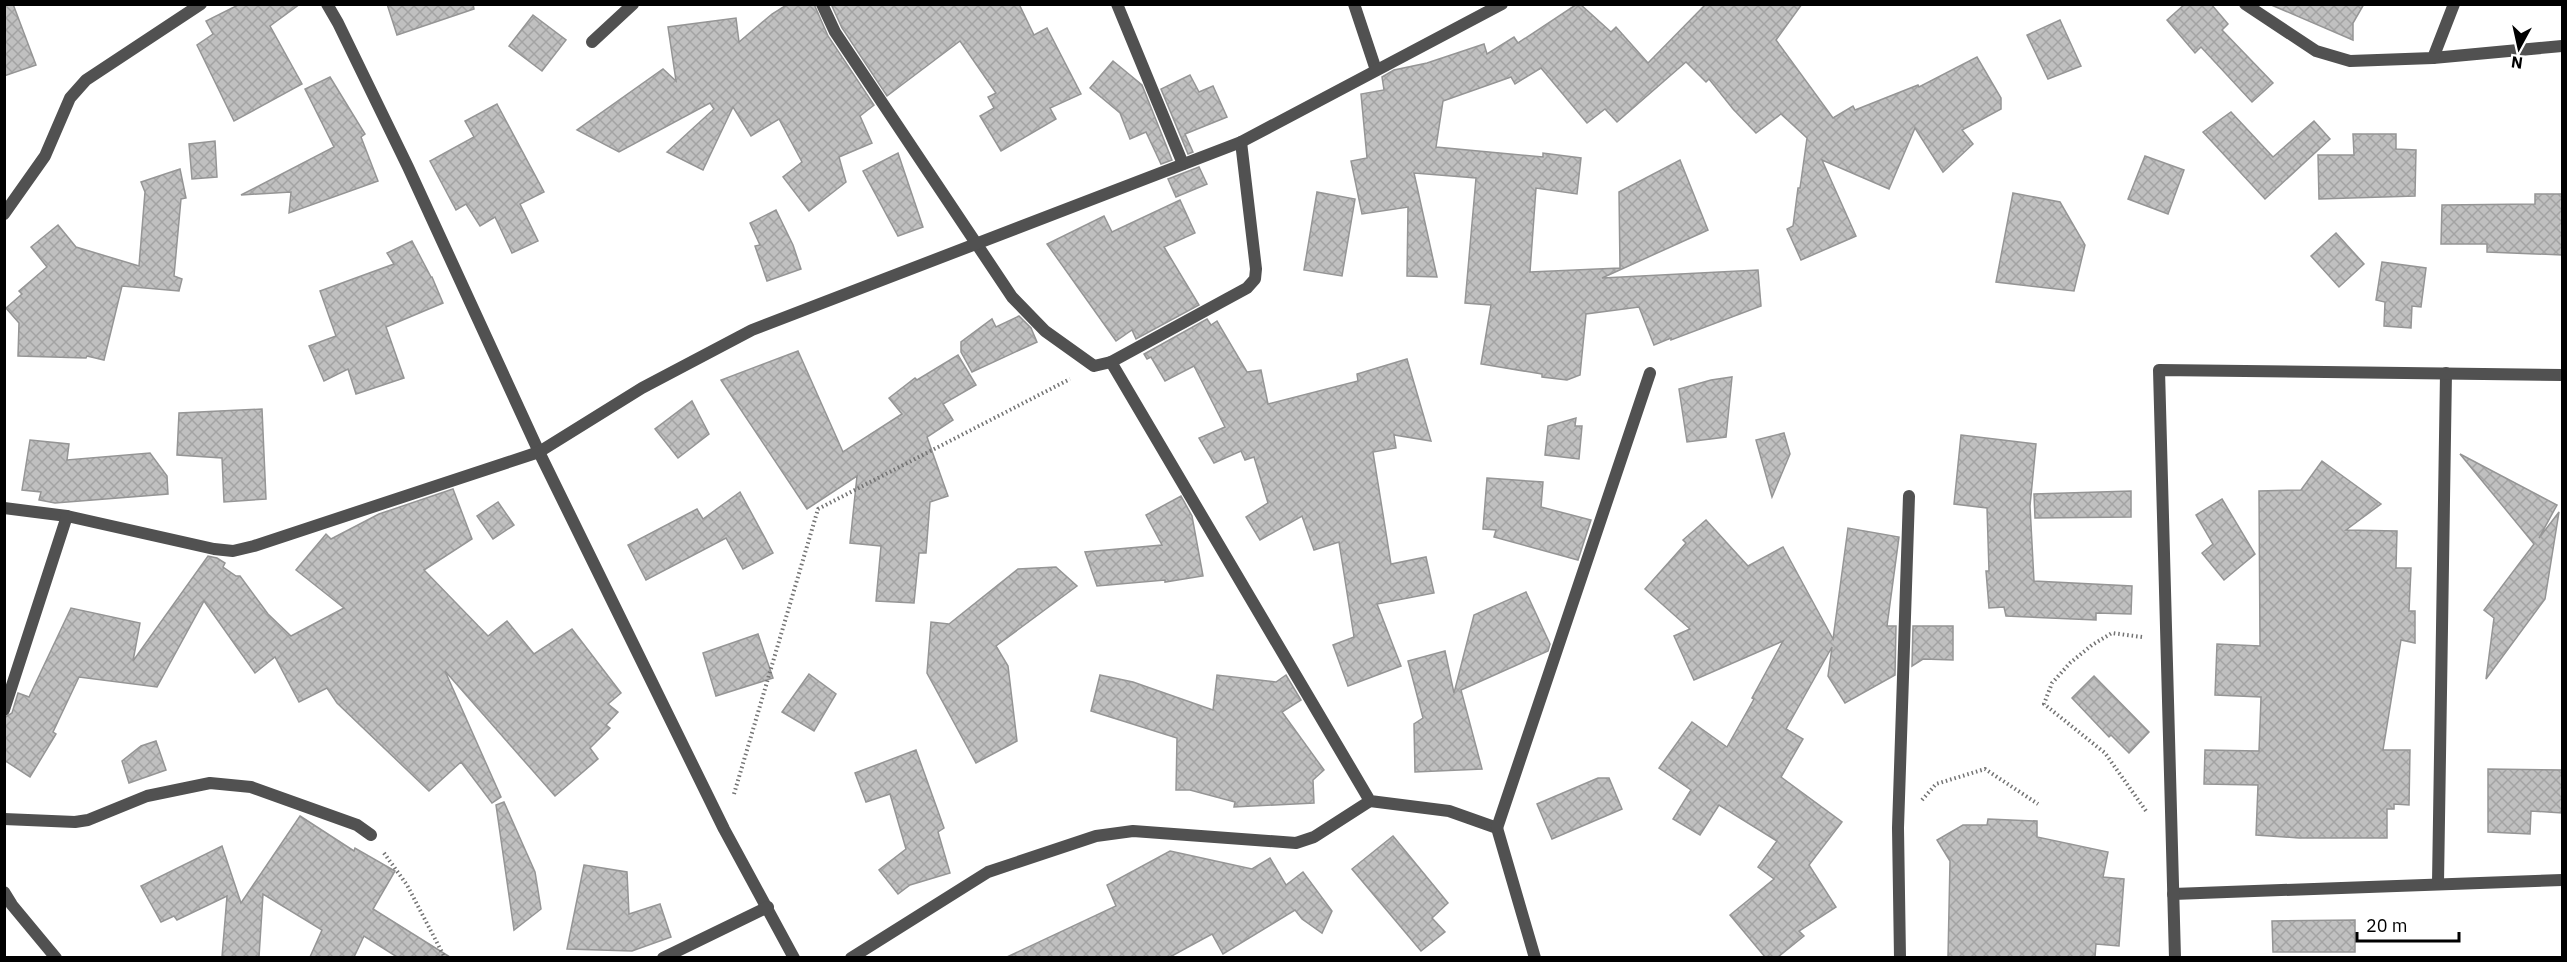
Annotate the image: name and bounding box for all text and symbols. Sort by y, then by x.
north arrow [2489,18,2549,78]
text: N [2510,52,2524,74]
scale bar [2357,905,2459,943]
text: 20 m [2366,914,2408,937]

